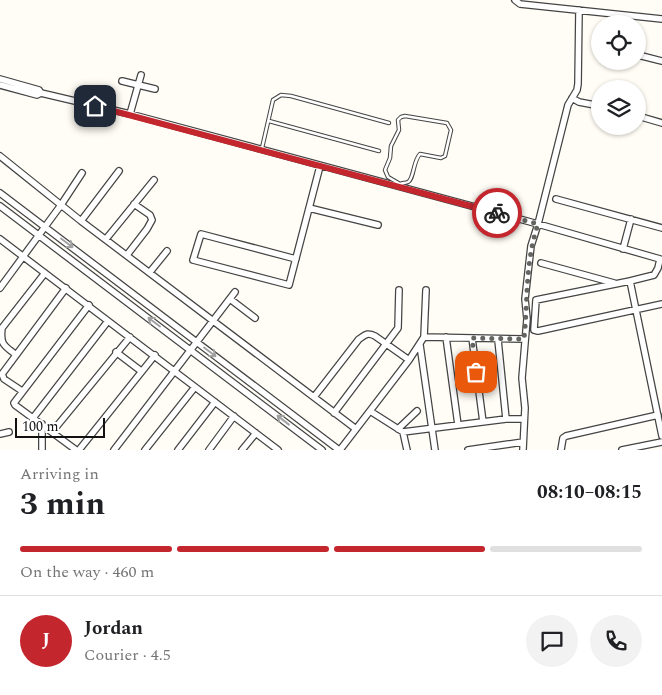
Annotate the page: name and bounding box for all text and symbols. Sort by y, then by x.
map controls [591,15,646,135]
button: locate [591,15,646,70]
button: layers [591,80,646,135]
pin [74,85,116,127]
icon: home [81,92,109,120]
courier [472,188,522,238]
icon: bike [483,199,511,227]
one-way arrow [60,238,74,248]
one-way arrow [147,317,161,327]
one-way arrow [203,347,217,357]
pin [455,351,497,393]
icon: bag [462,358,490,386]
scale bar [15,415,105,438]
one-way arrow [277,415,290,426]
text: 100 m [22,416,59,437]
text: Arriving in [20,462,99,486]
text: 08:10–08:15 [537,478,642,507]
text: 3 min [20,480,105,529]
text: On the way · 460 m [20,560,154,584]
text: Jordan [84,614,143,643]
button: chat [526,615,578,667]
button: phone [590,615,642,667]
text: J [42,626,50,655]
text: Courier · 4.5 [84,643,171,667]

